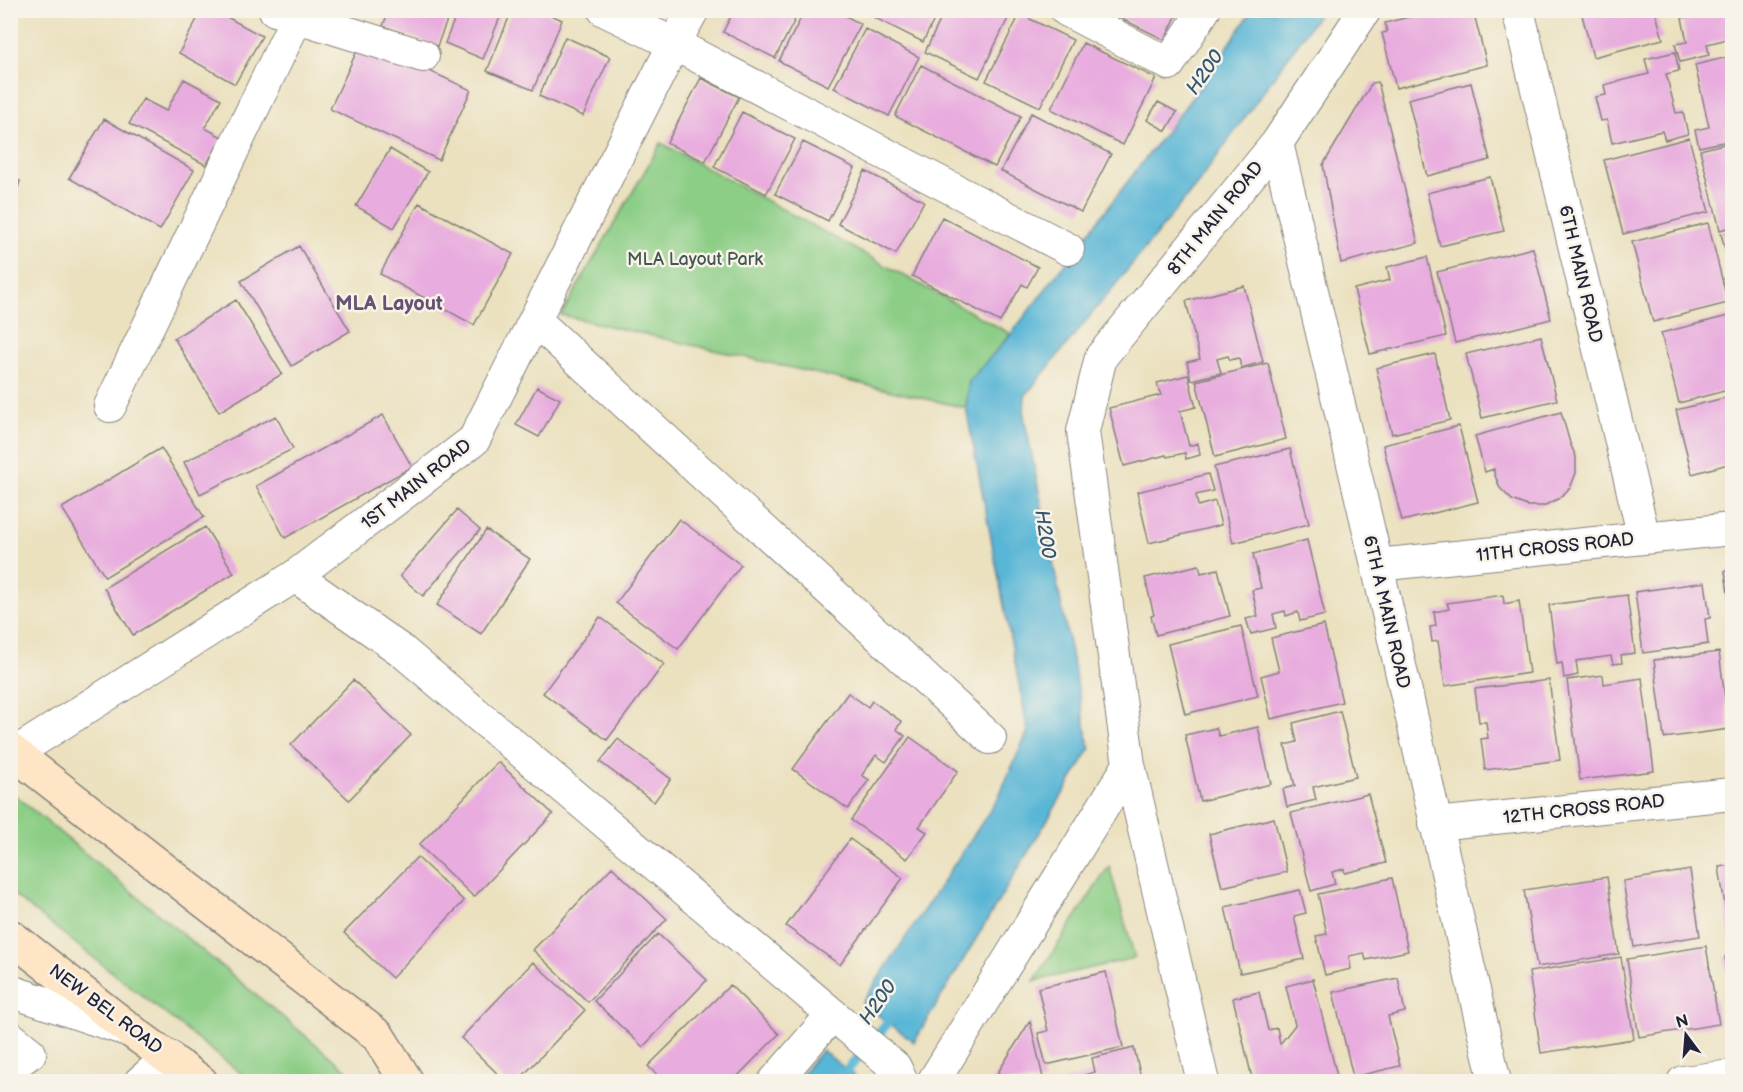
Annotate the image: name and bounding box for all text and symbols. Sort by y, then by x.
water label: H200 [1181,45,1229,99]
street label: 8TH MAIN ROAD [1163,157,1268,279]
street label: 6TH MAIN ROAD [1554,203,1607,345]
park label: MLA Layout Park [627,249,763,270]
district label: MLA Layout [335,292,443,316]
street label: 1ST MAIN ROAD [357,435,475,534]
water label: H200 [1029,508,1061,561]
street label: 11TH CROSS ROAD [1475,529,1635,566]
street label: 6TH A MAIN ROAD [1359,534,1414,691]
street label: 12TH CROSS ROAD [1502,791,1666,828]
street label: NEW BEL ROAD [45,960,166,1059]
water label: H200 [854,975,902,1029]
north arrow [1656,1005,1716,1065]
text: N [1674,1011,1691,1033]

